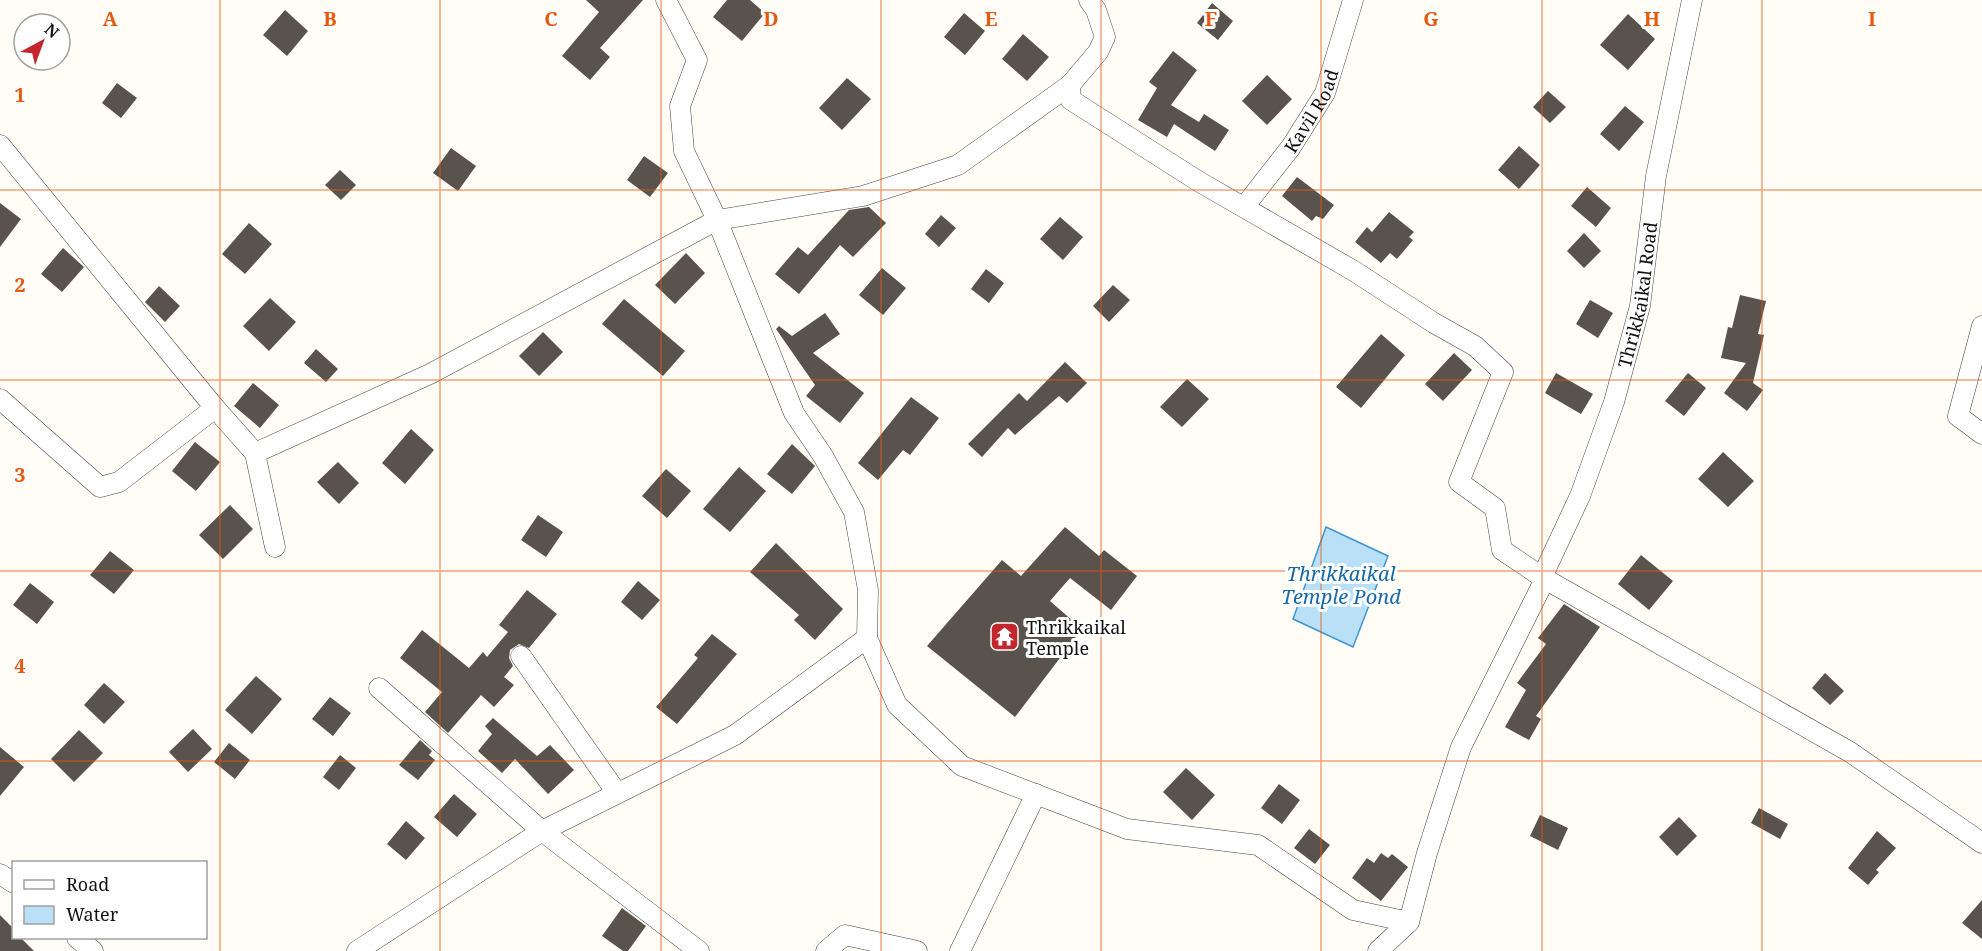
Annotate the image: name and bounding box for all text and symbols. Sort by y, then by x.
text: A [102,5,118,32]
text: B [323,5,337,32]
text: C [544,5,558,32]
text: D [763,5,779,32]
text: E [984,5,998,32]
text: F [1205,5,1217,32]
text: G [1423,5,1439,32]
text: H [1644,5,1660,32]
text: I [1868,5,1876,32]
north arrow [12,12,72,72]
text: N [40,18,64,43]
street label: Kavil Road [1278,66,1343,157]
text: 1 [14,81,26,108]
street label: Thrikkaikal Road [1612,221,1662,370]
text: 2 [14,271,26,298]
text: 3 [14,461,26,488]
water label: Thrikkaikal Temple Pond [1281,560,1401,610]
place label: Thrikkaikal Temple [1026,615,1126,660]
temple icon: Thrikkaikal Temple [989,621,1021,653]
text: 4 [14,652,26,679]
legend [12,861,207,939]
text: Road [66,872,109,896]
text: Water [66,902,119,926]

